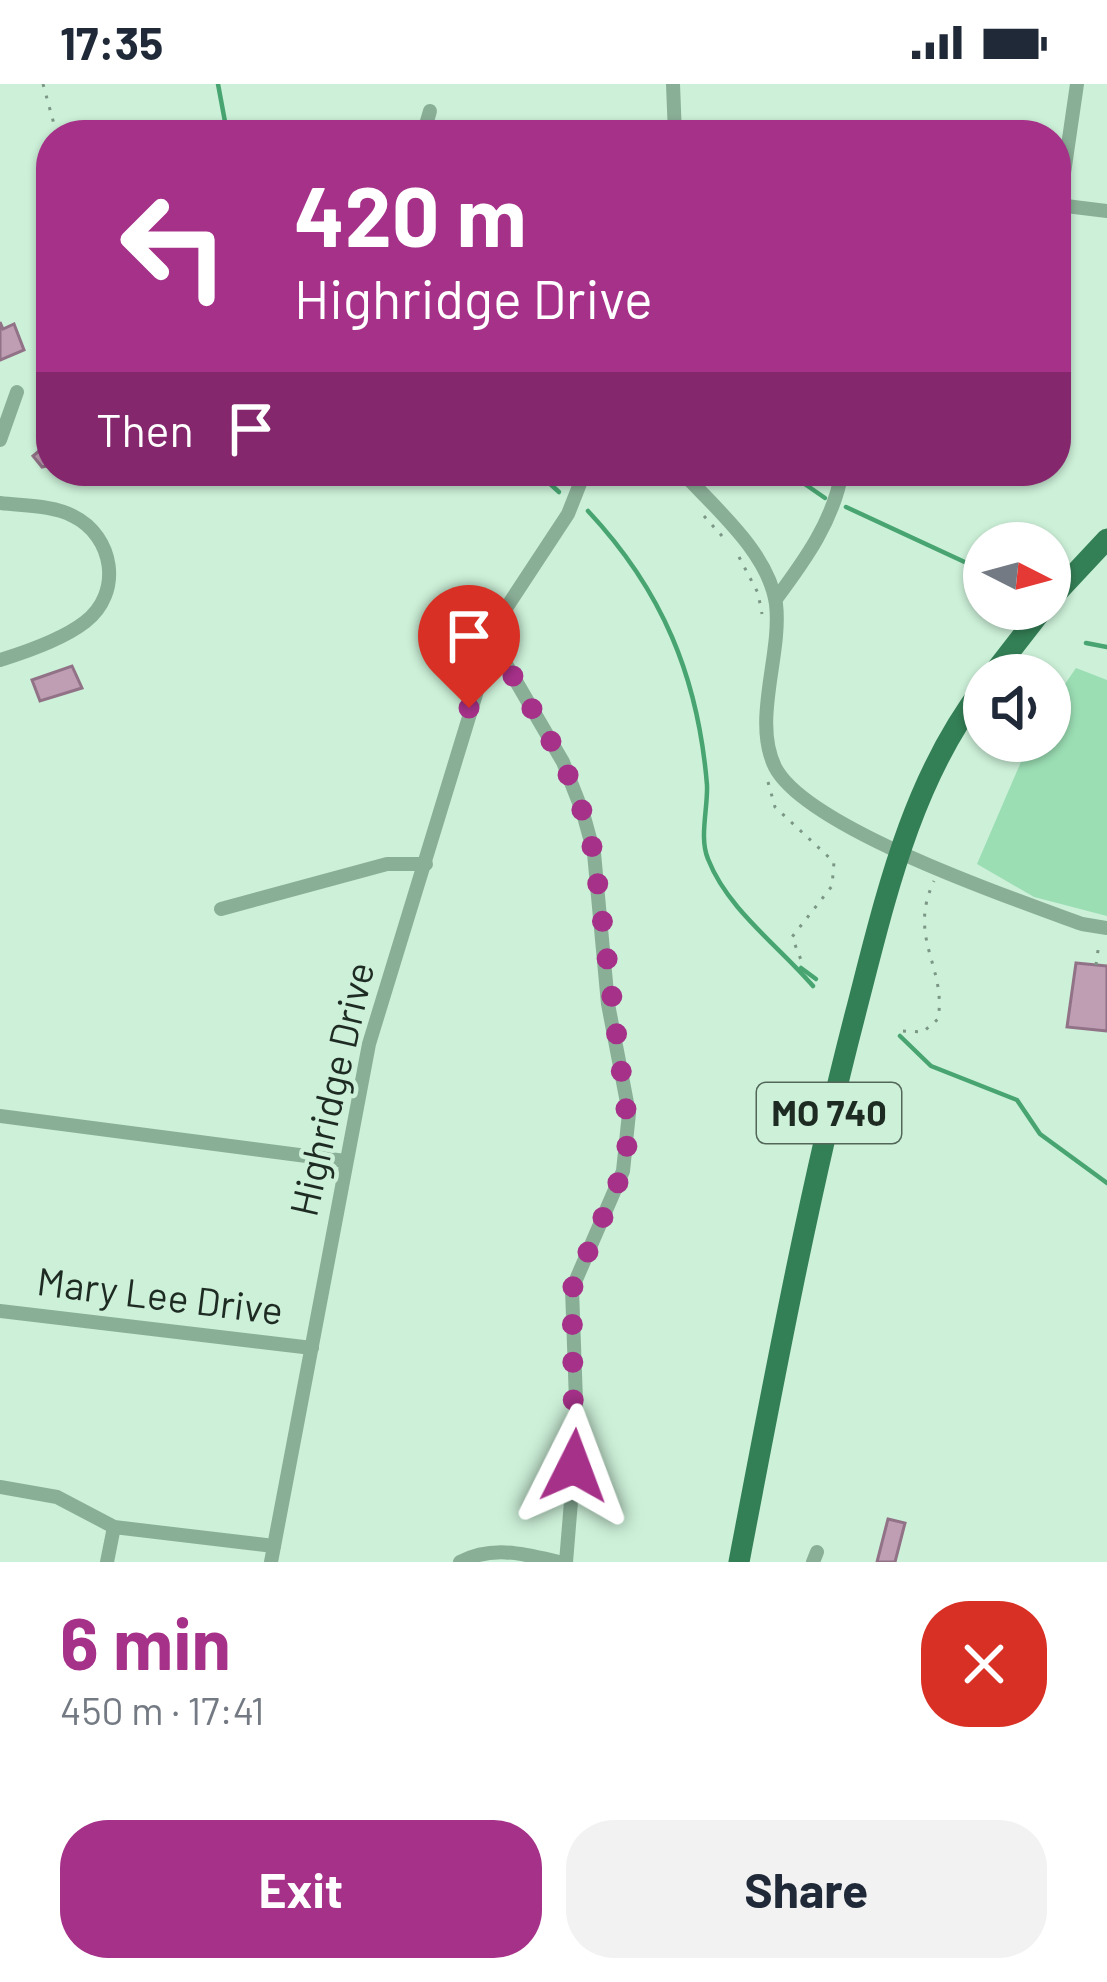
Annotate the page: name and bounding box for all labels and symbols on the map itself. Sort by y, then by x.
north arrow [963,522,1071,630]
pin [418,585,520,708]
street label: Highridge Drive [278,957,383,1220]
road number: MO 740 [757,1083,901,1143]
street label: Mary Lee Drive [35,1256,286,1333]
position arrow [511,1403,637,1529]

